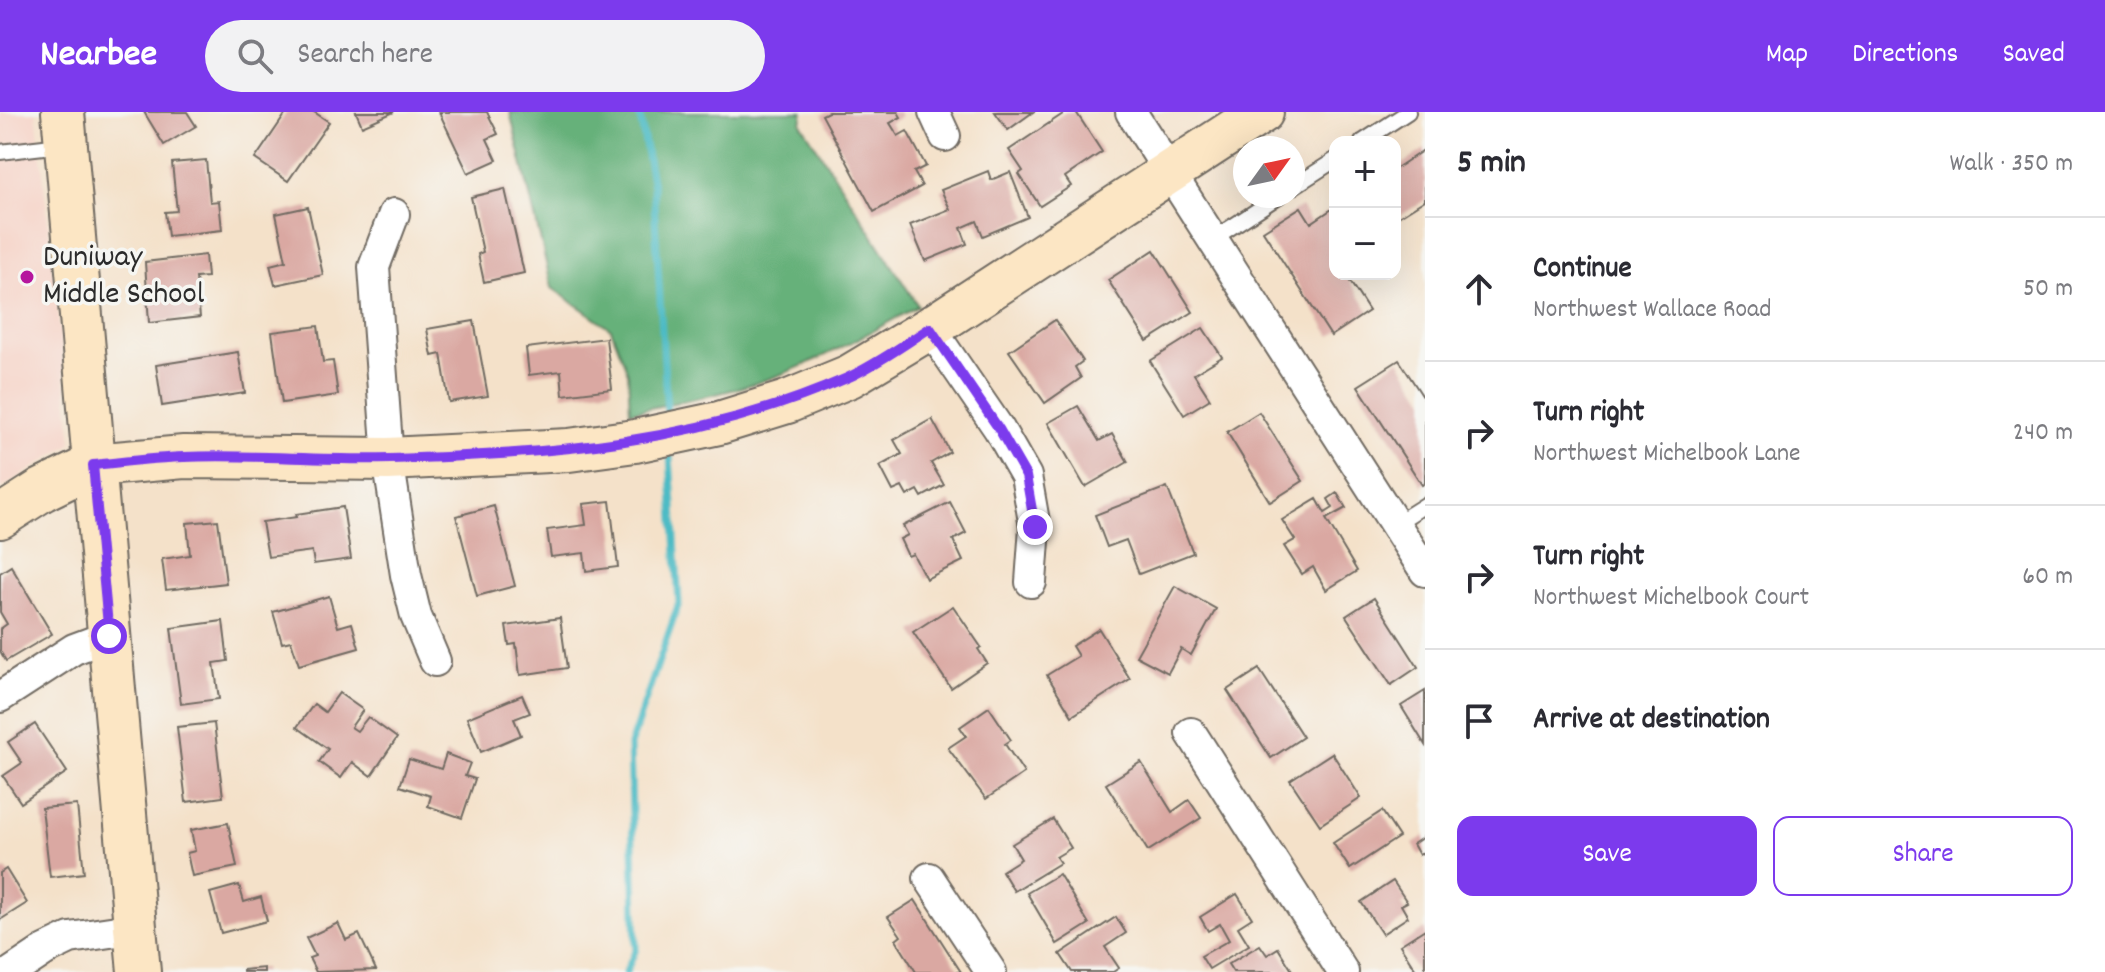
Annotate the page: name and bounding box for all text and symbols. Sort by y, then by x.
search box [205,20,765,92]
text: Nearbee [40,29,157,84]
icon: search [233,34,277,78]
text: Search here [297,35,433,78]
text: Map [1766,36,1808,76]
text: Directions [1852,36,1958,76]
text: Saved [2002,36,2065,76]
north arrow [1233,136,1305,208]
map controls [1329,136,1401,280]
button: + [1329,136,1401,208]
text: 5 min [1457,140,1526,189]
text: Walk · 350 m [1950,146,2073,183]
button: − [1329,208,1401,280]
place label: Duniway Middle School [43,236,205,319]
text: Continue [1533,249,1632,292]
icon: ahead [1457,267,1501,311]
marker: Duniway Middle School [18,268,36,286]
text: 50 m [2023,271,2073,308]
text: Northwest Wallace Road [1533,292,1771,329]
text: Turn right [1533,393,1644,436]
icon: right [1457,411,1501,455]
text: 240 m [2013,415,2073,452]
text: Northwest Michelbook Lane [1533,436,1801,473]
route end [1017,509,1053,545]
text: Turn right [1533,537,1644,580]
icon: right [1457,555,1501,599]
text: 60 m [2022,559,2073,596]
text: Northwest Michelbook Court [1533,580,1809,617]
route start [91,618,127,654]
icon: arrive [1457,699,1501,743]
text: Arrive at destination [1533,700,1770,743]
button: Save [1457,816,1757,896]
button: Share [1773,816,2073,896]

